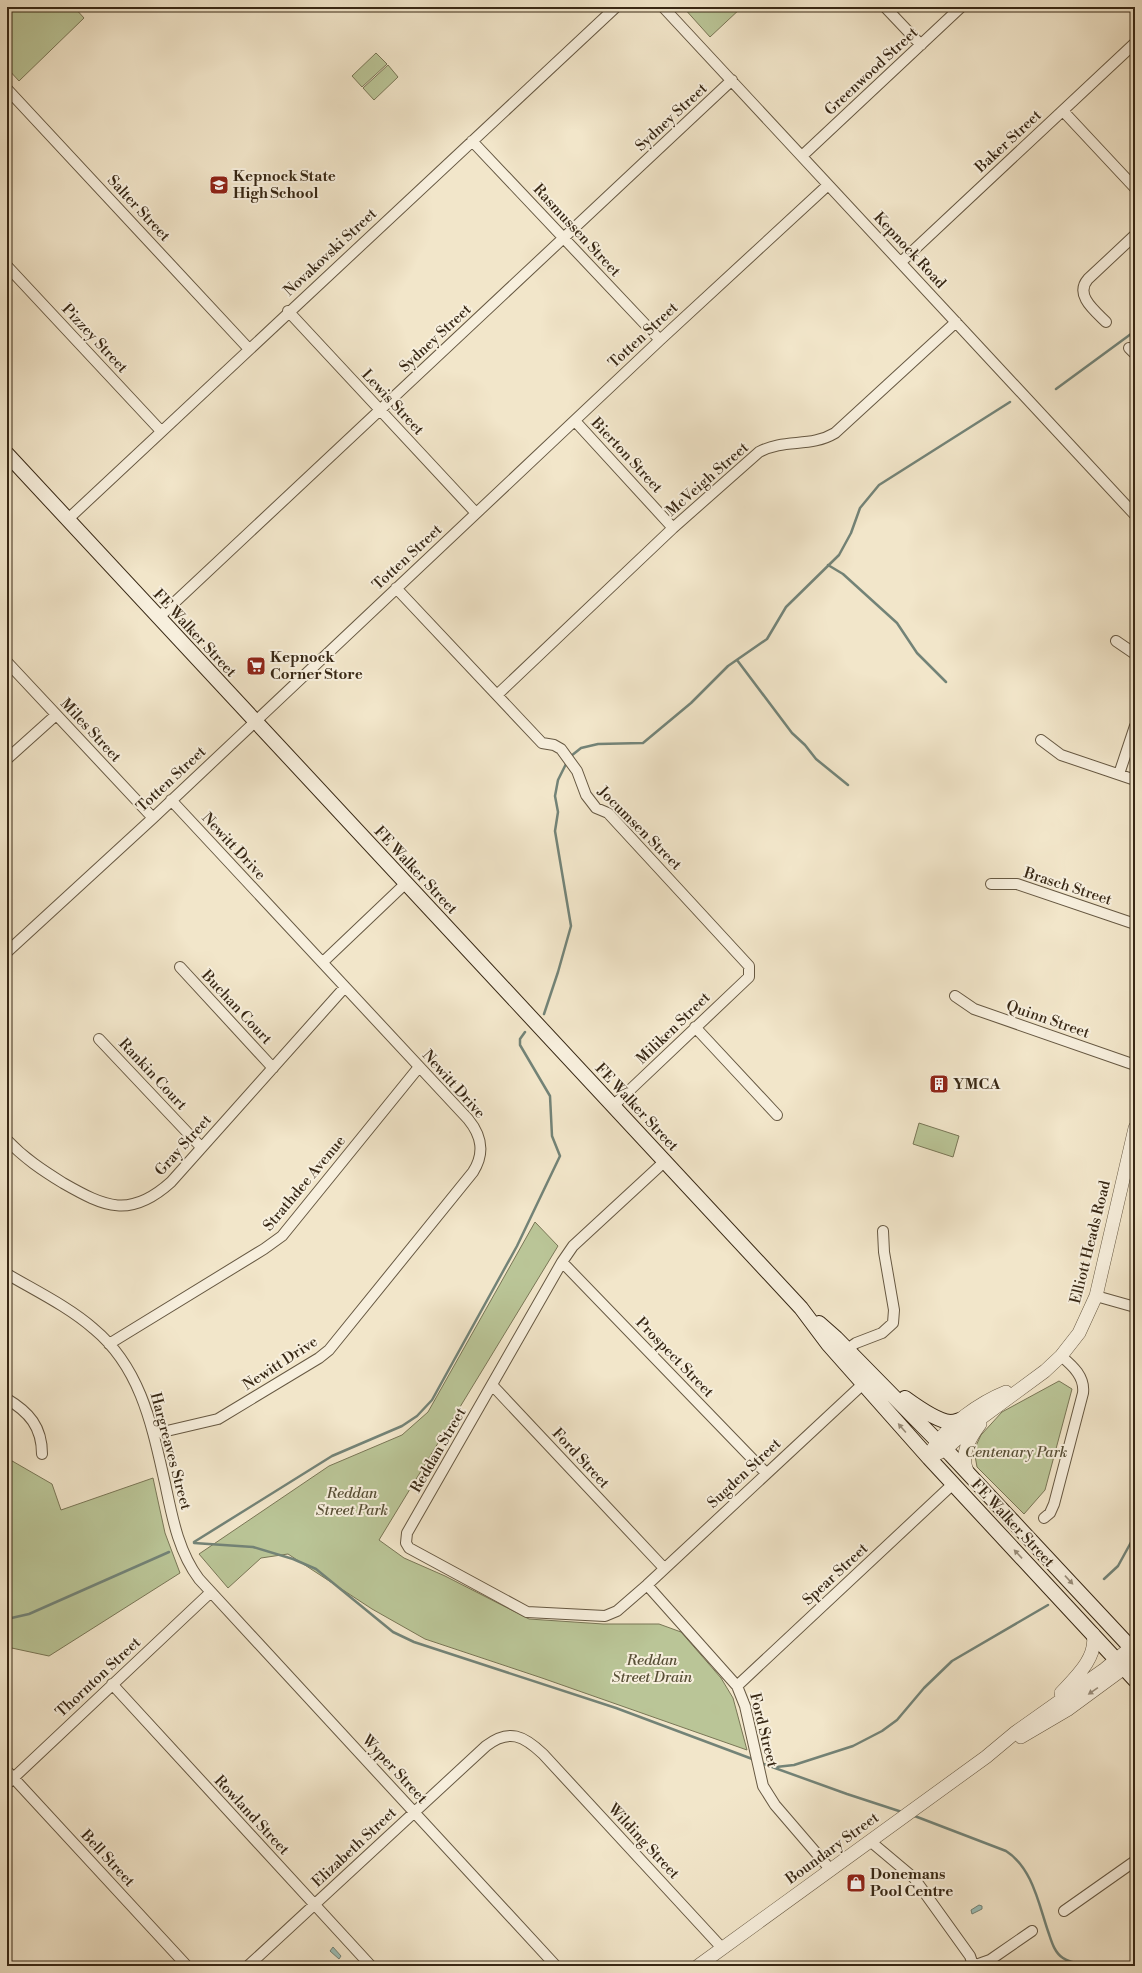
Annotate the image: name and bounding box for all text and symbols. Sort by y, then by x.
street label: Greenwood Street [821,23,923,120]
street label: Sydney Street [631,79,712,156]
street label: Baker Street [971,105,1046,178]
place label: Kepnock State High School [233,167,336,203]
street label: Salter Street [103,171,175,246]
school or university icon: Kepnock State High School [208,174,230,196]
street label: Rasmussen Street [529,180,625,281]
street label: Novakovski Street [280,204,381,300]
street label: Kepnock Road [869,208,950,293]
street label: Totten Street [605,298,683,372]
street label: Pizzey Street [58,300,132,378]
street label: Sydney Street [395,300,476,377]
street label: Lewis Street [357,365,428,440]
street label: Bierton Street [586,413,667,498]
street label: McVeigh Street [662,438,753,520]
street label: Totten Street [369,520,447,594]
street label: FE Walker Street [149,585,241,682]
place label: Kepnock Corner Store [270,648,363,684]
supermarket icon: Kepnock Corner Store [245,655,267,677]
street label: Miles Street [56,694,126,767]
street label: Totten Street [133,742,211,816]
street label: Jocumsen Street [593,782,686,875]
street label: Newitt Drive [198,809,270,884]
street label: FE Walker Street [370,822,462,919]
street label: Brasch Street [1021,863,1115,910]
street label: Buchan Court [197,966,276,1049]
street label: Miliken Street [632,988,715,1068]
street label: Quinn Street [1004,996,1093,1043]
street label: Rankin Court [114,1034,191,1115]
street label: Newitt Drive [418,1046,489,1122]
street label: FE Walker Street [591,1059,683,1156]
building icon: YMCA [928,1073,950,1095]
place label: YMCA [953,1075,1000,1094]
street label: Gray Street [151,1110,216,1180]
street label: Strathdee Avenue [259,1132,350,1235]
street label: Elliott Heads Road [1066,1178,1115,1306]
street label: Prospect Street [631,1313,718,1402]
street label: Newitt Drive [239,1332,321,1395]
street label: Hargreaves Street [146,1390,195,1513]
street label: Reddan Street [406,1404,471,1496]
one-way arrow [898,1423,907,1432]
street label: Ford Street [548,1424,614,1493]
street label: Sugden Street [704,1434,786,1512]
park label: Centenary Park [965,1443,1067,1462]
street label: FE Walker Street [967,1475,1059,1572]
park label: Reddan Street Park [316,1484,388,1520]
street label: Spear Street [799,1539,873,1610]
one-way arrow [1014,1549,1023,1559]
one-way arrow [1064,1575,1073,1585]
street label: Thornton Street [52,1633,145,1722]
park label: Reddan Street Drain [612,1651,693,1687]
one-way arrow [1088,1687,1098,1695]
street label: Ford Street [745,1691,782,1770]
street label: Wyper Street [357,1730,432,1808]
street label: Rowland Street [210,1772,294,1860]
street label: Wilding Street [603,1799,684,1884]
street label: Elizabeth Street [308,1803,401,1891]
street label: Boundary Street [781,1808,883,1889]
street label: Bell Street [76,1825,139,1891]
place label: Donemans Pool Centre [870,1865,953,1901]
shop icon: Donemans Pool Centre [845,1872,867,1894]

